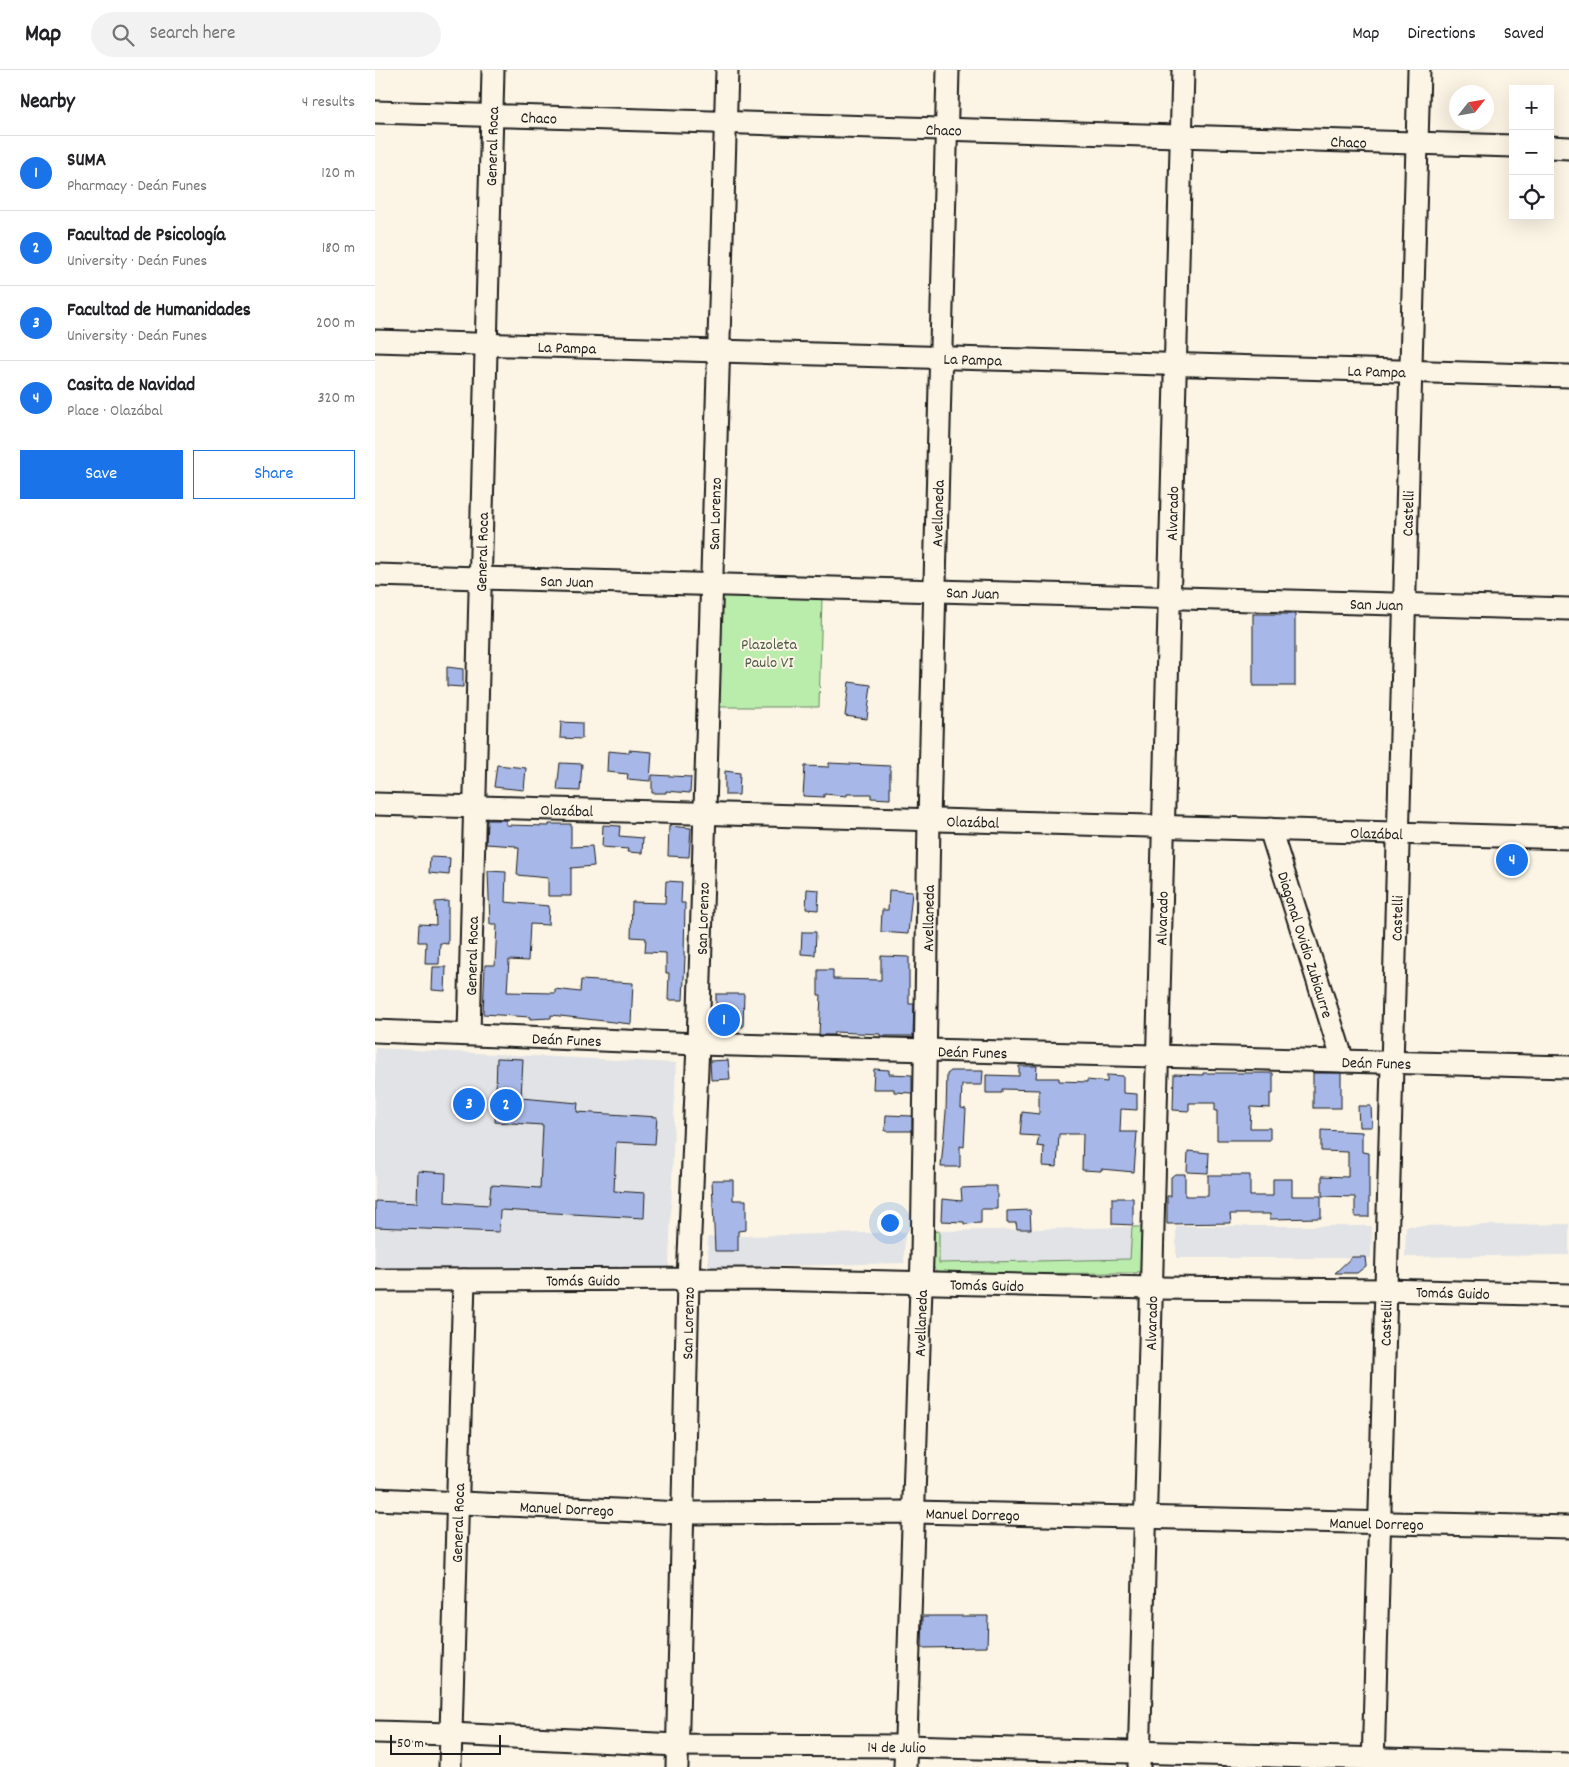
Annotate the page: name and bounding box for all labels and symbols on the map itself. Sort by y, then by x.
north arrow [1449,85,1494,130]
street label: General Roca [481,106,506,186]
street label: Chaco [520,107,557,131]
street label: Chaco [925,119,962,144]
street label: Chaco [1330,132,1367,156]
street label: La Pampa [537,337,597,361]
street label: La Pampa [943,349,1003,373]
street label: La Pampa [1347,361,1407,385]
street label: San Lorenzo [704,477,729,550]
street label: Avellaneda [927,479,952,547]
street label: Alvarado [1162,486,1186,541]
street label: Castelli [1397,490,1422,537]
street label: General Roca [471,512,496,592]
street label: San Juan [540,571,594,595]
street label: San Juan [946,582,1000,607]
street label: San Juan [1350,594,1403,618]
park label: Plazoleta Paulo VI [741,634,798,675]
street label: Olazábal [540,800,594,824]
street label: Olazábal [946,811,1000,836]
street label: Olazábal [1350,823,1403,847]
pin: 4 [1496,841,1528,879]
street label: Diagonal Ovidio Zubiaurre [1270,869,1338,1021]
street label: San Lorenzo [692,882,717,955]
street label: Avellaneda [918,884,942,952]
street label: Alvarado [1151,891,1176,946]
street label: Castelli [1386,895,1411,942]
street label: General Roca [461,916,486,996]
pin: 1 [708,1001,740,1039]
street label: Deán Funes [531,1028,602,1054]
street label: Deán Funes [937,1041,1008,1066]
street label: Deán Funes [1341,1052,1412,1077]
pin: 3 [453,1085,485,1123]
pin: 2 [490,1086,522,1124]
your location [877,1210,903,1236]
street label: Tomás Guido [546,1270,620,1294]
street label: Tomás Guido [950,1274,1024,1299]
street label: Tomás Guido [1415,1282,1490,1307]
street label: San Lorenzo [677,1286,702,1360]
street label: Avellaneda [910,1289,935,1357]
street label: Alvarado [1141,1295,1165,1351]
street label: Castelli [1375,1300,1400,1346]
street label: General Roca [447,1483,472,1563]
street label: Manuel Dorrego [519,1497,614,1524]
street label: Manuel Dorrego [925,1503,1020,1528]
street label: Manuel Dorrego [1329,1513,1424,1538]
scale bar [390,1732,501,1755]
street label: 14 de Julio [867,1737,926,1761]

